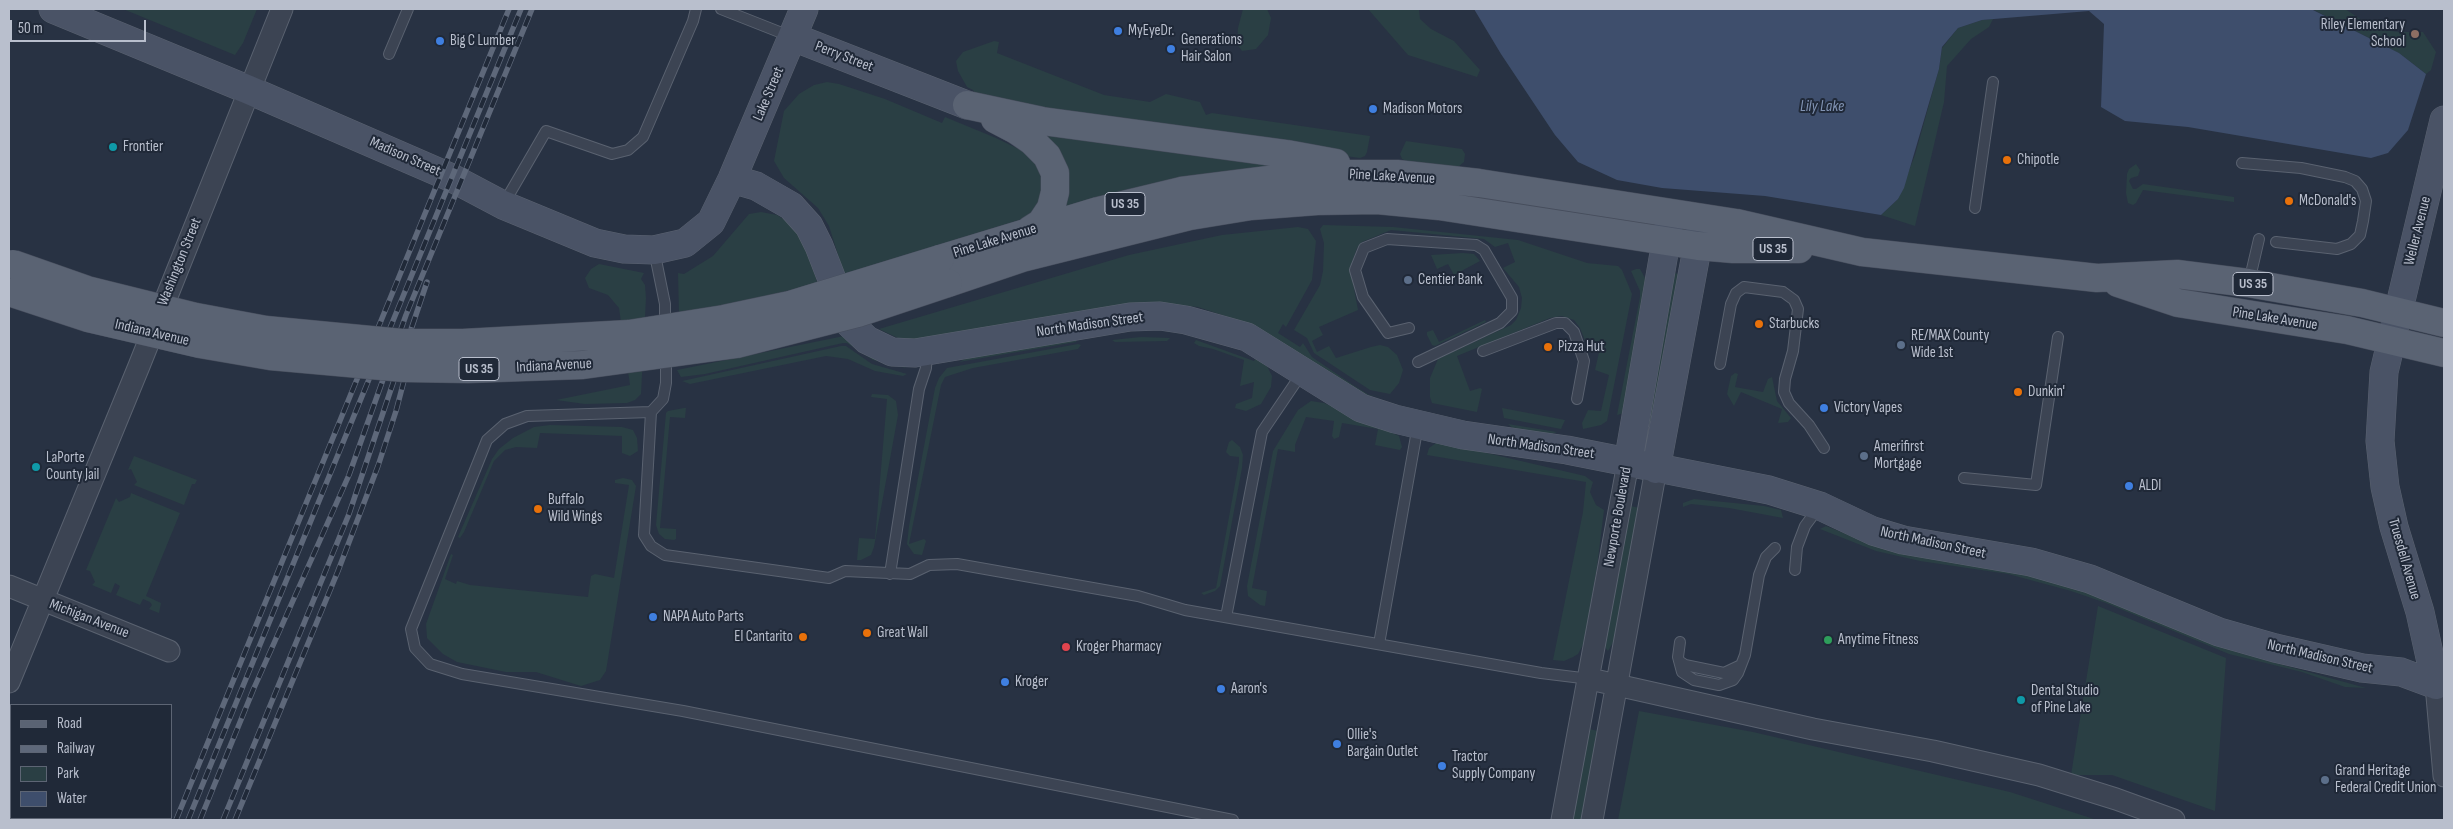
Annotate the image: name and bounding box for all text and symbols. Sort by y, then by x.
scale bar [12,10,149,42]
place label: Riley Elementary School [2321,16,2405,51]
text: 50 m [18,19,43,38]
place label: MyEyeDr. [1128,22,1174,40]
marker: MyEyeDr. [1112,25,1124,37]
marker: Riley Elementary School [2409,28,2421,40]
place label: Generations Hair Salon [1181,31,1242,66]
place label: Big C Lumber [450,32,516,50]
marker: Big C Lumber [434,35,446,47]
street label: Perry Street [812,38,876,76]
marker: Generations Hair Salon [1165,43,1177,55]
street label: Lake Street [750,64,788,124]
water label: Lily Lake [1800,97,1844,117]
place label: Madison Motors [1383,100,1462,118]
marker: Madison Motors [1367,103,1379,115]
street label: Madison Street [367,133,443,181]
place label: Frontier [123,138,163,156]
marker: Frontier [107,141,119,153]
place label: Chipotle [2017,151,2059,169]
marker: Chipotle [2001,154,2013,166]
street label: Pine Lake Avenue [1349,166,1435,188]
road number: US 35 [1105,192,1145,215]
place label: McDonald's [2299,192,2356,210]
marker: McDonald's [2283,195,2295,207]
street label: Weller Avenue [2401,195,2435,267]
street label: Washington Street [154,215,206,309]
street label: Pine Lake Avenue [951,220,1039,262]
road number: US 35 [1753,238,1793,260]
place label: Centier Bank [1418,271,1482,289]
road number: US 35 [2233,272,2273,296]
marker: Centier Bank [1402,274,1414,286]
street label: Pine Lake Avenue [2231,303,2319,335]
street label: North Madison Street [1036,309,1144,341]
place label: Starbucks [1769,315,1819,333]
street label: Indiana Avenue [113,316,191,350]
marker: Starbucks [1753,318,1765,330]
place label: RE/MAX County Wide 1st [1911,327,1989,362]
place label: Pizza Hut [1558,338,1605,356]
marker: RE/MAX County Wide 1st [1895,339,1907,351]
marker: Pizza Hut [1542,341,1554,353]
street label: Indiana Avenue [516,355,592,377]
road number: US 35 [459,358,499,380]
place label: Dunkin' [2028,383,2065,401]
marker: Dunkin' [2012,386,2024,398]
place label: Victory Vapes [1834,399,1902,417]
marker: Victory Vapes [1818,402,1830,414]
street label: North Madison Street [1487,431,1595,463]
place label: Amerifirst Mortgage [1874,438,1924,473]
place label: LaPorte County Jail [46,449,99,484]
marker: Amerifirst Mortgage [1858,450,1870,462]
marker: LaPorte County Jail [30,461,42,473]
street label: Newporte Boulevard [1600,466,1636,568]
place label: ALDI [2139,477,2161,495]
marker: ALDI [2123,480,2135,492]
place label: Buffalo Wild Wings [548,491,602,526]
marker: Buffalo Wild Wings [532,503,544,515]
street label: Truesdell Avenue [2384,516,2424,602]
street label: North Madison Street [1879,523,1987,563]
street label: Michigan Avenue [47,596,131,642]
place label: NAPA Auto Parts [663,608,744,626]
marker: NAPA Auto Parts [647,611,659,623]
place label: Great Wall [877,624,928,642]
marker: Great Wall [861,627,873,639]
place label: El Cantarito [734,628,793,646]
marker: El Cantarito [797,631,809,643]
place label: Anytime Fitness [1838,631,1919,649]
marker: Anytime Fitness [1822,634,1834,646]
street label: North Madison Street [2266,636,2374,678]
place label: Kroger Pharmacy [1076,638,1162,656]
marker: Kroger Pharmacy [1060,641,1072,653]
place label: Kroger [1015,673,1048,691]
marker: Kroger [999,676,1011,688]
place label: Aaron's [1231,680,1267,698]
place label: Dental Studio of Pine Lake [2031,682,2099,717]
marker: Aaron's [1215,683,1227,695]
marker: Dental Studio of Pine Lake [2015,694,2027,706]
legend [10,704,172,819]
text: Road [57,714,82,733]
place label: Ollie's Bargain Outlet [1347,726,1418,761]
marker: Ollie's Bargain Outlet [1331,738,1343,750]
text: Railway [57,739,95,758]
place label: Tractor Supply Company [1452,748,1535,783]
marker: Tractor Supply Company [1436,760,1448,772]
place label: Grand Heritage Federal Credit Union [2335,762,2436,797]
text: Park [57,764,79,783]
marker: Grand Heritage Federal Credit Union [2319,774,2331,786]
text: Water [57,789,87,808]

